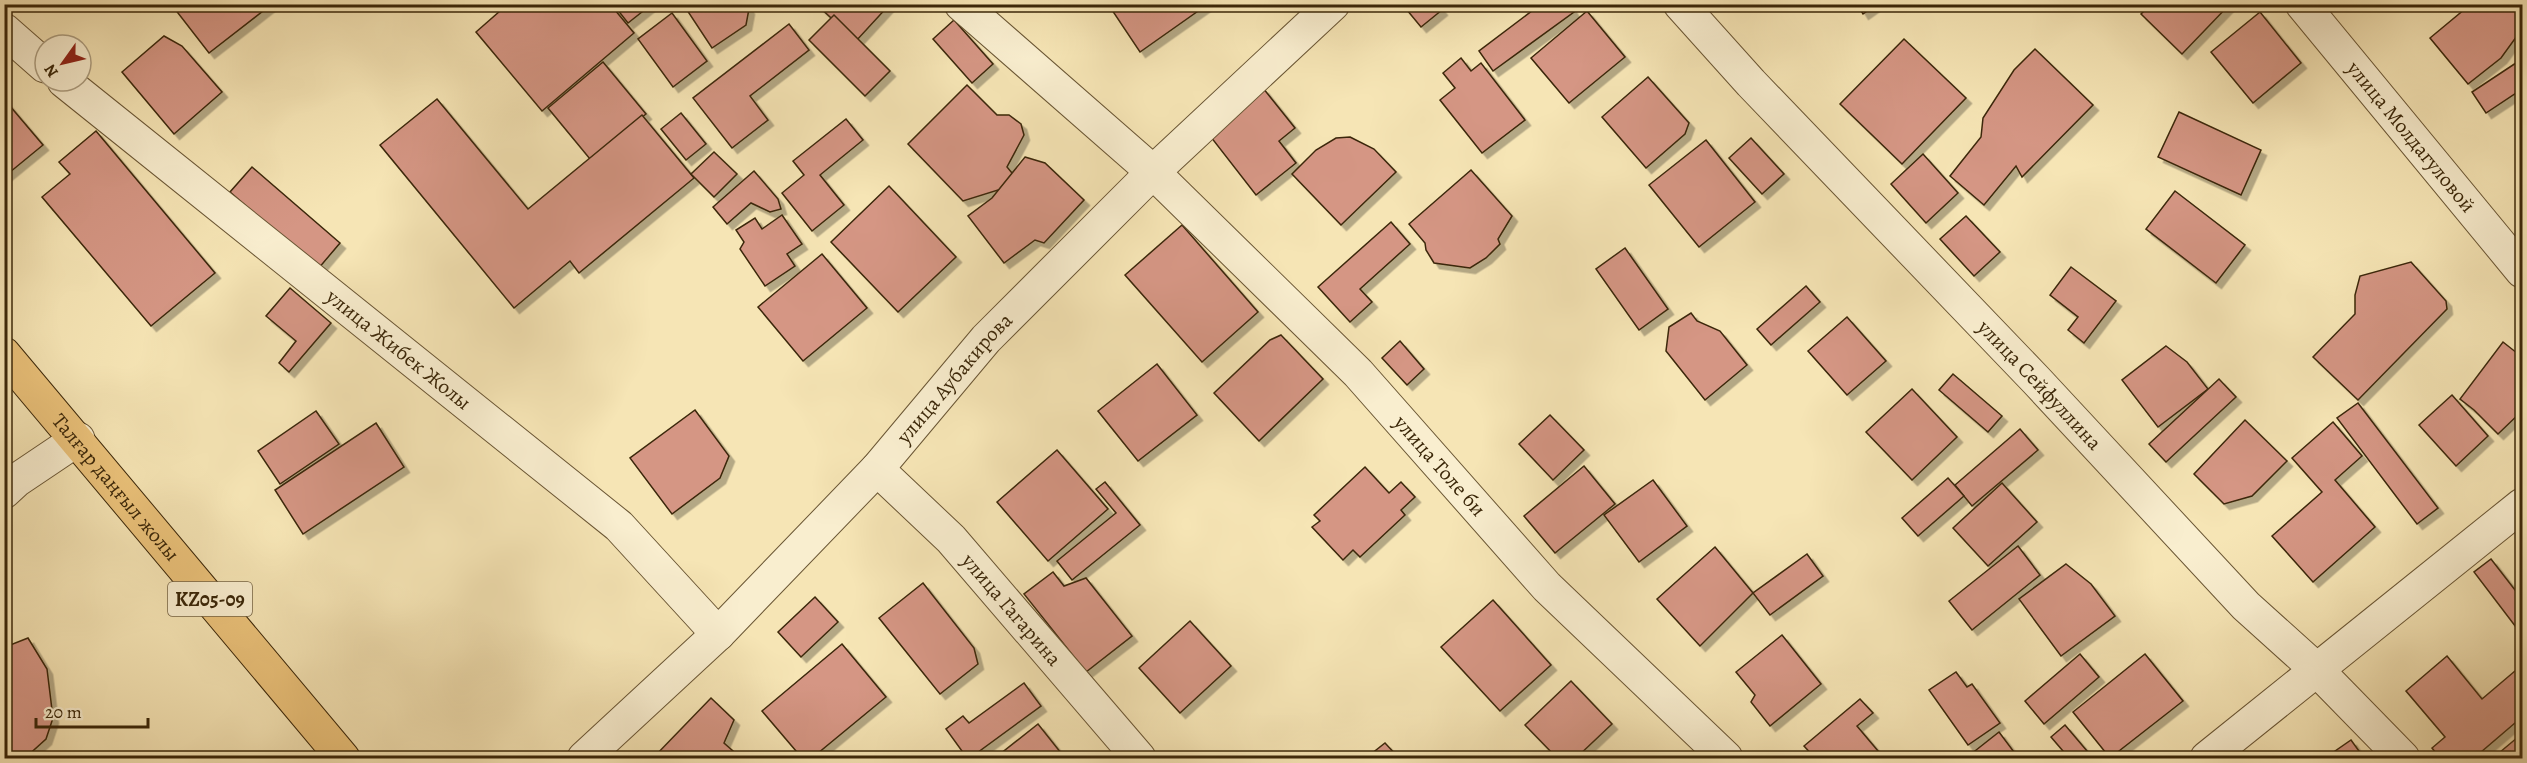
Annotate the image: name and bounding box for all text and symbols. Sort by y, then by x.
north arrow [33,33,93,93]
street label: улица Молдагуловой [2340,54,2482,218]
text: N [39,60,64,82]
street label: улица Жибек Жолы [319,282,477,416]
street label: улица Аубакирова [889,306,1019,450]
street label: улица Сейфуллина [1971,313,2108,456]
street label: Талғар даңғыл жолы [46,407,186,567]
street label: улица Толе би [1387,408,1492,522]
street label: улица Гагарина [955,547,1068,672]
road number: KZ05-09 [168,582,252,616]
scale bar [36,691,148,729]
text: 20 m [45,700,82,724]

